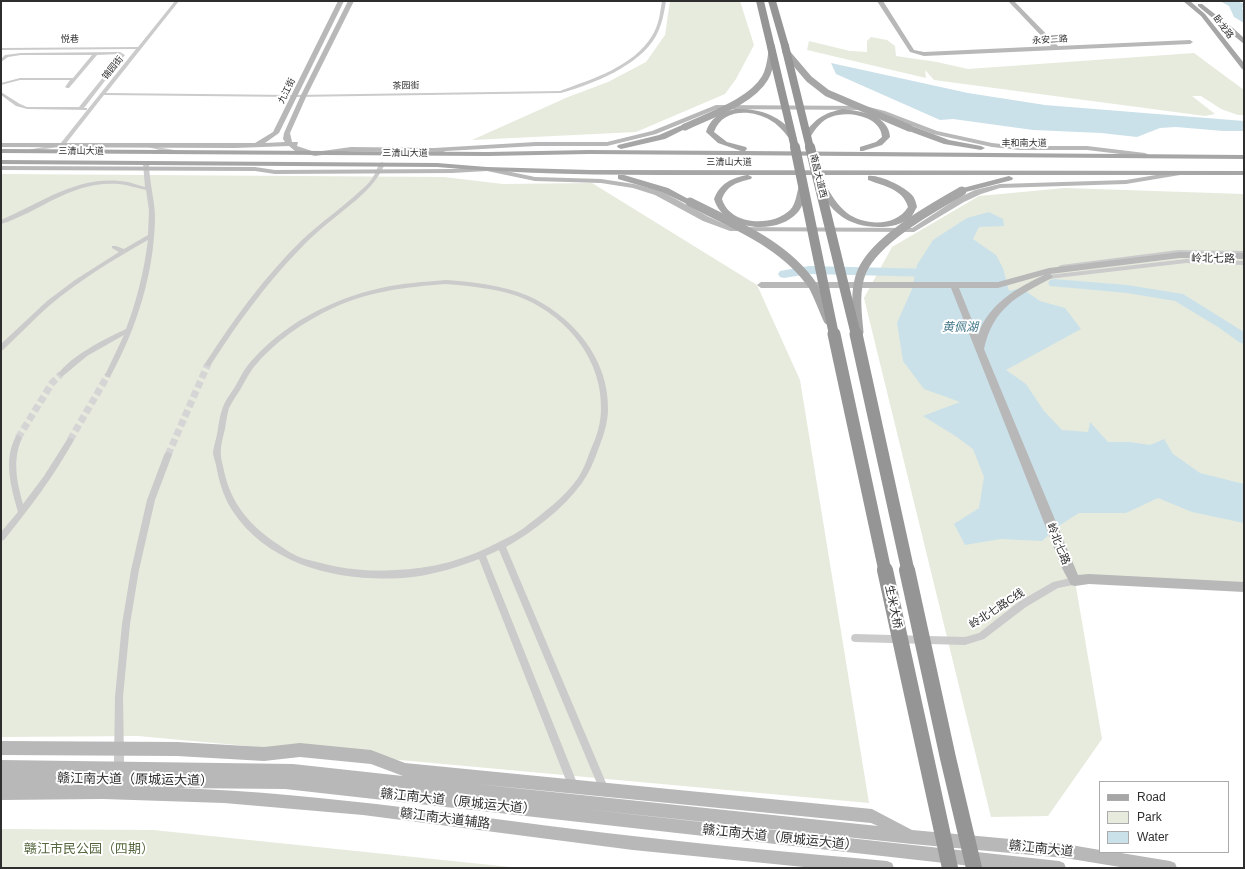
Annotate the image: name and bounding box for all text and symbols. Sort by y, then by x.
street label: 卧龙路 [1211,13,1235,41]
street label: 永安三路 [1032,34,1068,46]
street label: 悦巷 [61,35,79,45]
street label: 锦园街 [100,54,126,82]
street label: 九江街 [276,76,298,106]
street label: 茶园街 [392,80,420,92]
street label: 丰和南大道 [1002,139,1046,149]
street label: 三清山大道 [59,147,103,157]
street label: 三清山大道 [383,149,427,159]
street label: 南昌大道西 [807,153,829,199]
street label: 三清山大道 [707,158,751,168]
street label: 岭北七路 [1191,252,1235,266]
water label: 黄佩湖 [942,321,978,335]
street label: 岭北七路 [1044,521,1072,567]
street label: 生米大桥 [882,584,904,630]
street label: 岭北七路C线 [967,586,1027,632]
street label: 赣江南大道（原城运大道） [57,771,213,789]
legend [1099,781,1229,853]
street label: 赣江南大道（原城运大道） [380,786,536,818]
text: Road [1137,790,1166,804]
street label: 赣江南大道辅路 [399,806,491,832]
text: Park [1137,810,1162,824]
street label: 赣江南大道（原城运大道） [702,822,858,854]
text: Water [1137,830,1169,844]
street label: 赣江南大道 [1008,838,1074,860]
park label: 赣江市民公园（四期） [24,841,154,857]

